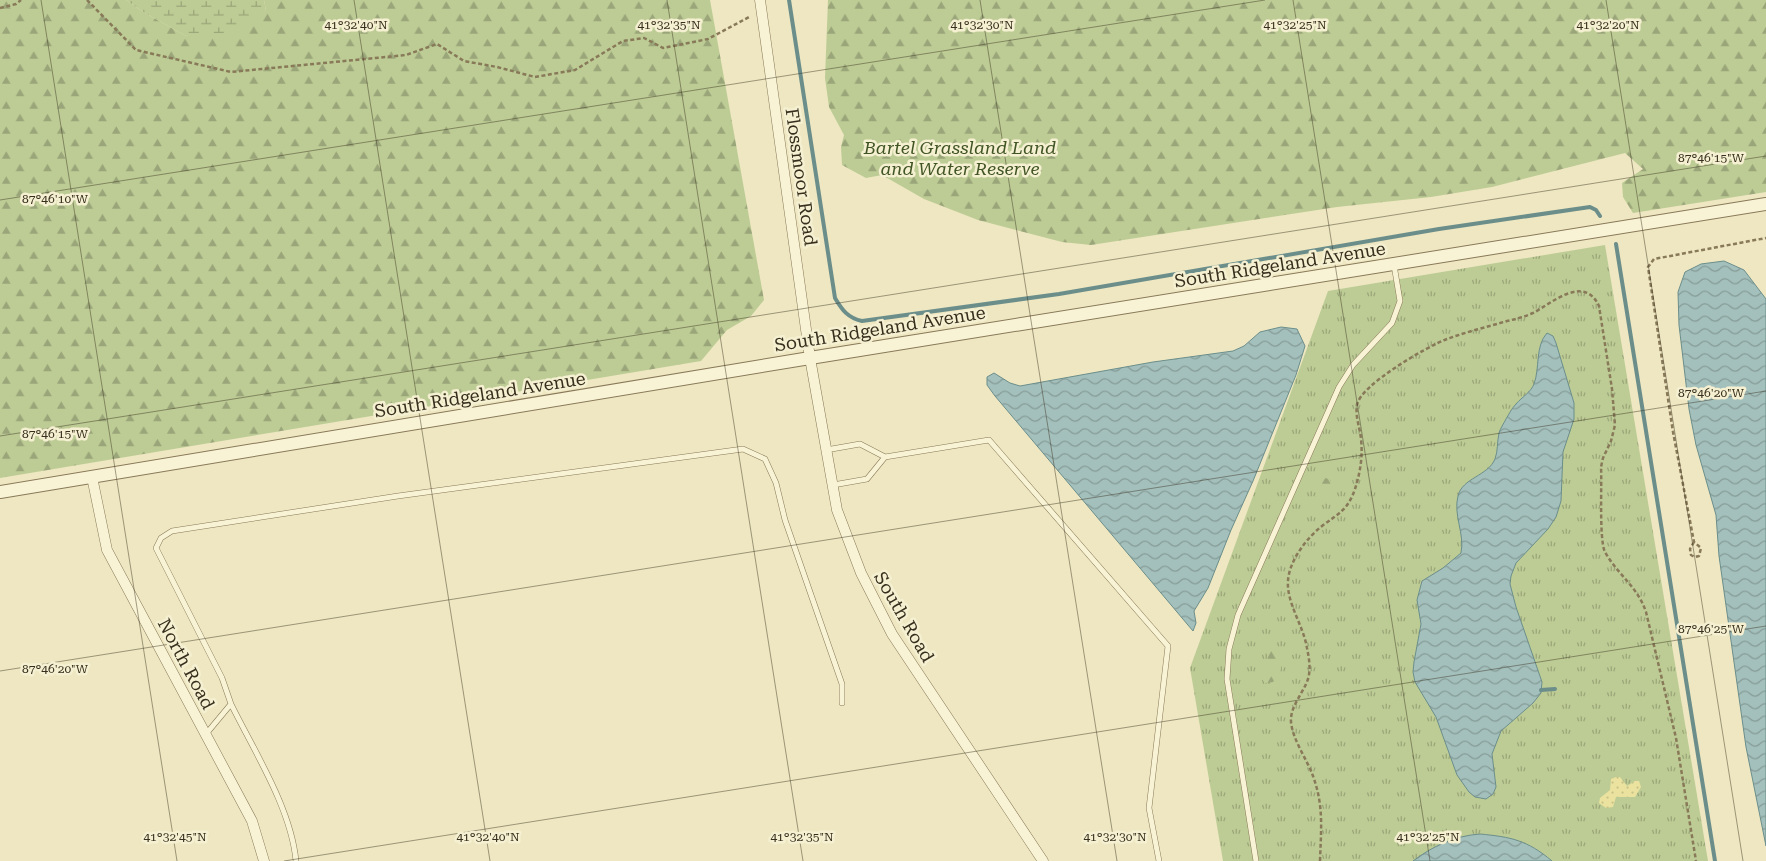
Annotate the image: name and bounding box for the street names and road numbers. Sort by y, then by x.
street label: Flossmoor Road [781,107,822,248]
street label: South Ridgeland Avenue [1173,237,1387,292]
street label: South Ridgeland Avenue [773,301,987,356]
street label: South Ridgeland Avenue [373,367,587,422]
street label: South Road [870,568,939,666]
street label: North Road [154,615,219,713]

